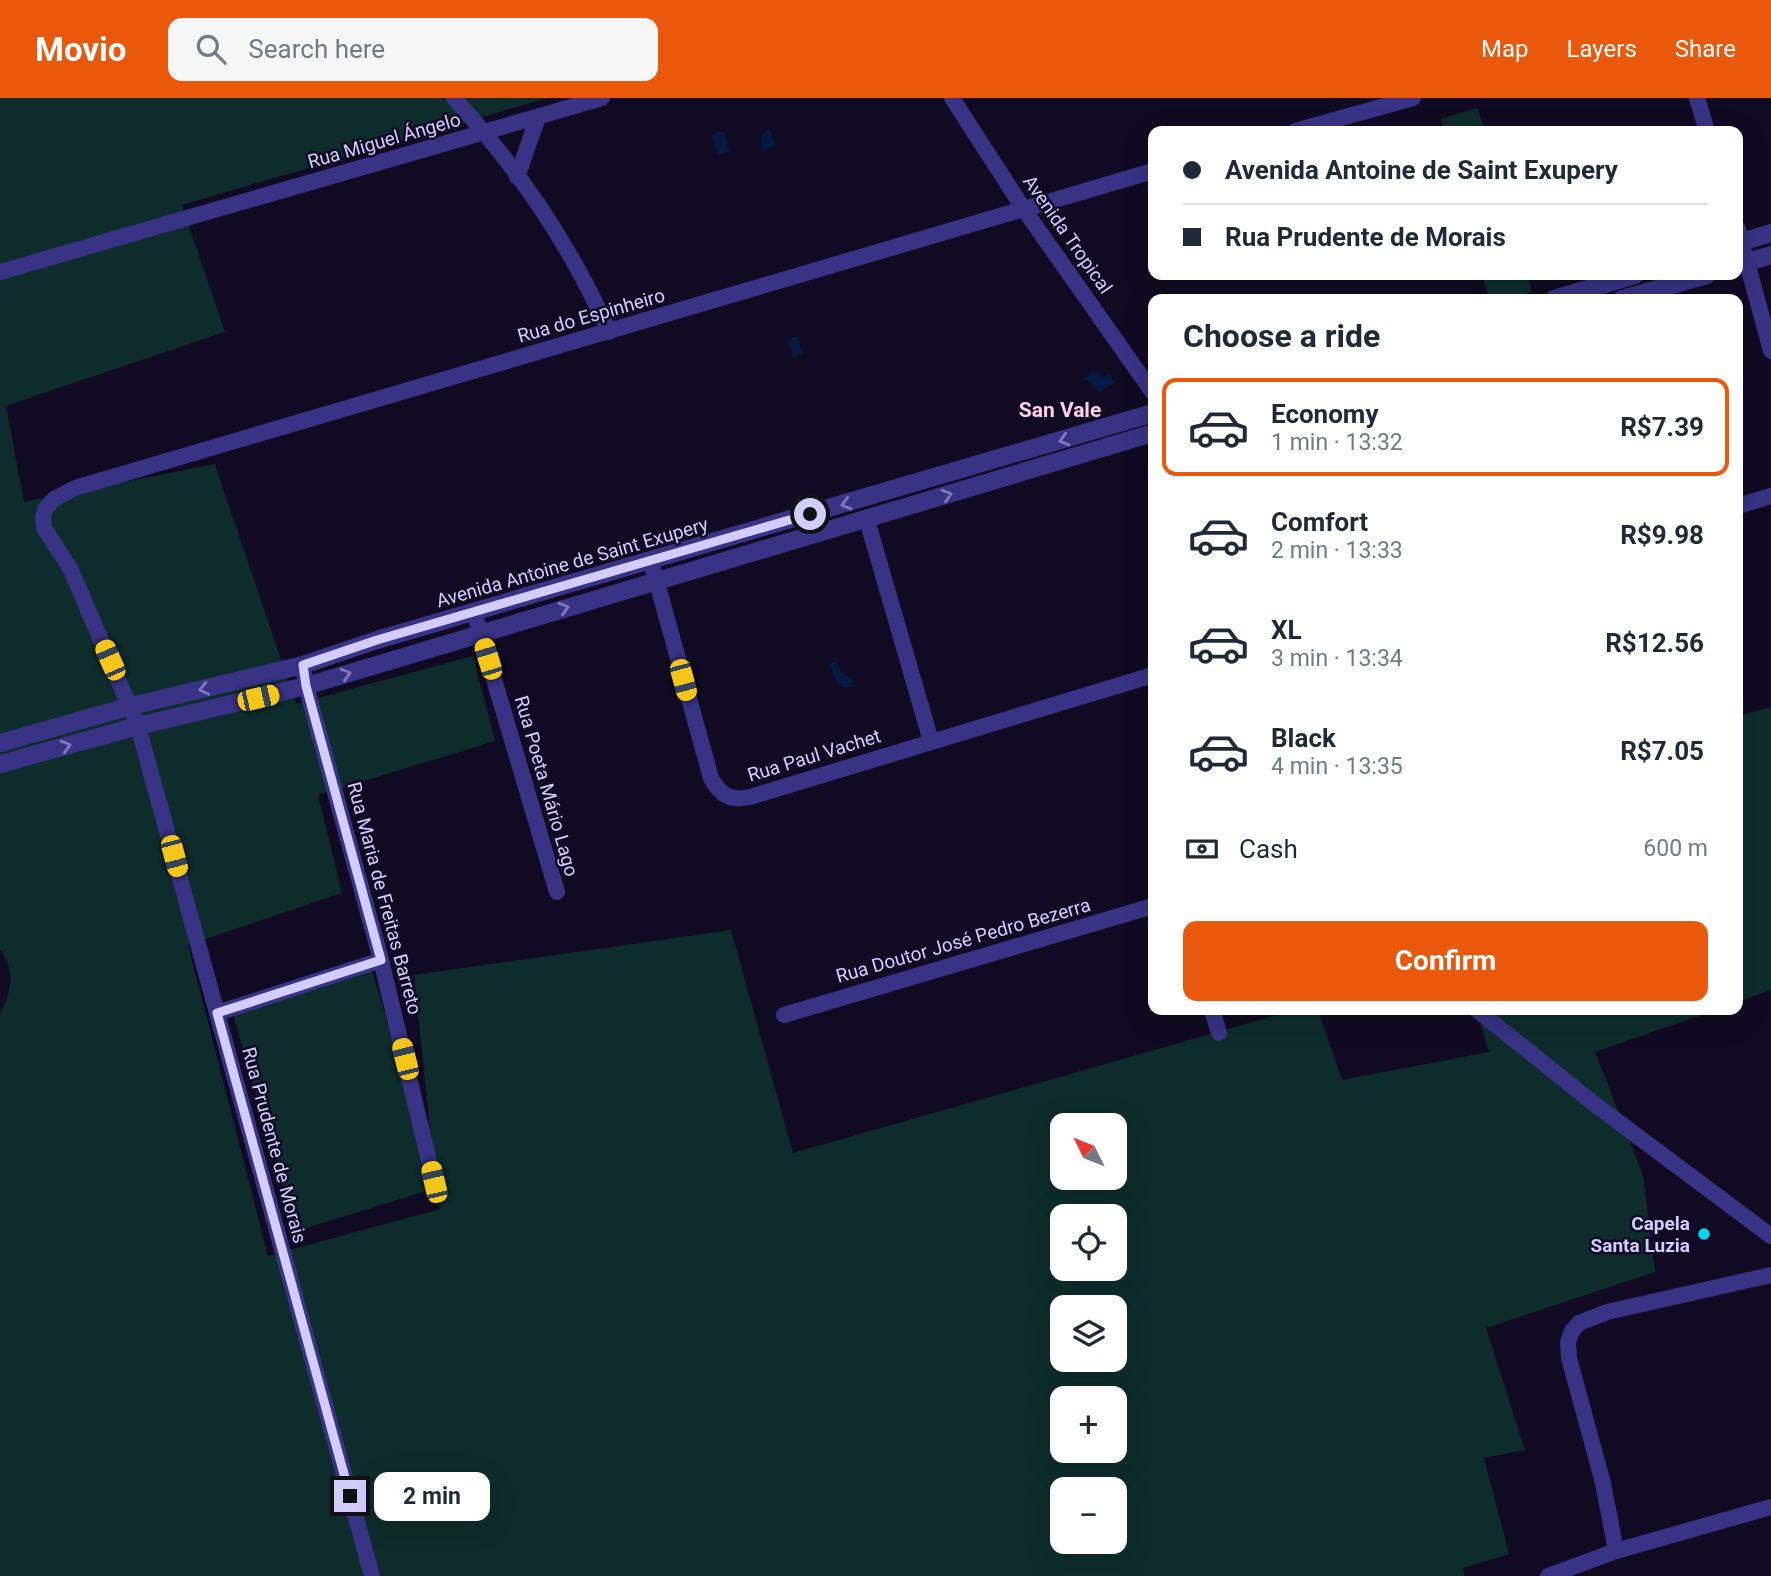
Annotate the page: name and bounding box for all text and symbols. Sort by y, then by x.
search box [168,18,658,81]
text: Movio [35,30,126,69]
icon: search [192,30,230,68]
text: Search here [248,34,385,64]
text: Map [1481,35,1529,63]
text: Layers [1567,35,1637,63]
text: Share [1675,35,1736,63]
street label: Rua Miguel Ángelo [305,108,463,173]
text: Avenida Antoine de Saint Exupery [1225,155,1618,185]
street label: Avenida Tropical [1018,171,1117,298]
text: Rua Prudente de Morais [1225,222,1506,252]
street label: Rua do Espinheiro [515,283,667,348]
text: Choose a ride [1183,317,1380,355]
icon: car [1187,396,1250,459]
district label: San Vale [1019,398,1101,422]
text: Economy [1271,399,1378,429]
text: R$7.39 [1620,412,1704,442]
text: 1 min · 13:32 [1271,429,1403,456]
one-way arrow [1058,431,1070,446]
one-way arrow [941,489,953,504]
one-way arrow [840,495,852,510]
route start [794,498,826,530]
icon: car [1187,504,1250,567]
text: Comfort [1271,507,1368,537]
street label: Avenida Antoine de Saint Exupery [434,513,711,612]
text: R$9.98 [1620,520,1704,550]
text: 2 min · 13:33 [1271,537,1403,564]
one-way arrow [558,602,570,617]
icon: car [1187,612,1250,675]
text: XL [1271,615,1302,645]
text: R$12.56 [1605,628,1704,658]
car [472,636,505,682]
car [92,637,129,683]
text: 3 min · 13:34 [1271,645,1403,672]
car [668,657,699,703]
one-way arrow [340,668,352,683]
one-way arrow [198,681,210,695]
car [236,683,281,713]
street label: Rua Poeta Mário Lago [510,693,583,879]
icon: car [1187,720,1250,783]
text: Black [1271,723,1336,753]
street label: Rua Paul Vachet [745,724,883,787]
text: R$7.05 [1620,736,1704,766]
one-way arrow [60,740,72,754]
text: 4 min · 13:35 [1271,753,1403,780]
street label: Rua Maria de Freitas Barreto [342,779,427,1017]
icon: cash [1183,830,1221,868]
car [159,833,190,879]
text: Cash [1239,834,1298,864]
text: 600 m [1643,835,1708,862]
street label: Rua Doutor José Pedro Bezerra [833,893,1093,988]
button: Confirm [1183,921,1708,1001]
car [390,1036,421,1082]
street label: Rua Prudente de Morais [237,1045,312,1246]
north arrow [1050,1113,1127,1190]
map controls [1050,1113,1127,1554]
car [420,1159,449,1205]
button: locate [1050,1204,1127,1281]
place label: Capela Santa Luzia [1591,1212,1690,1257]
marker: Capela Santa Luzia [1696,1226,1712,1242]
button: layers [1050,1295,1127,1372]
button: + [1050,1386,1127,1463]
callout: 2 min [374,1472,490,1520]
button: − [1050,1477,1127,1554]
route end [334,1480,366,1512]
text: 2 min [403,1483,461,1510]

